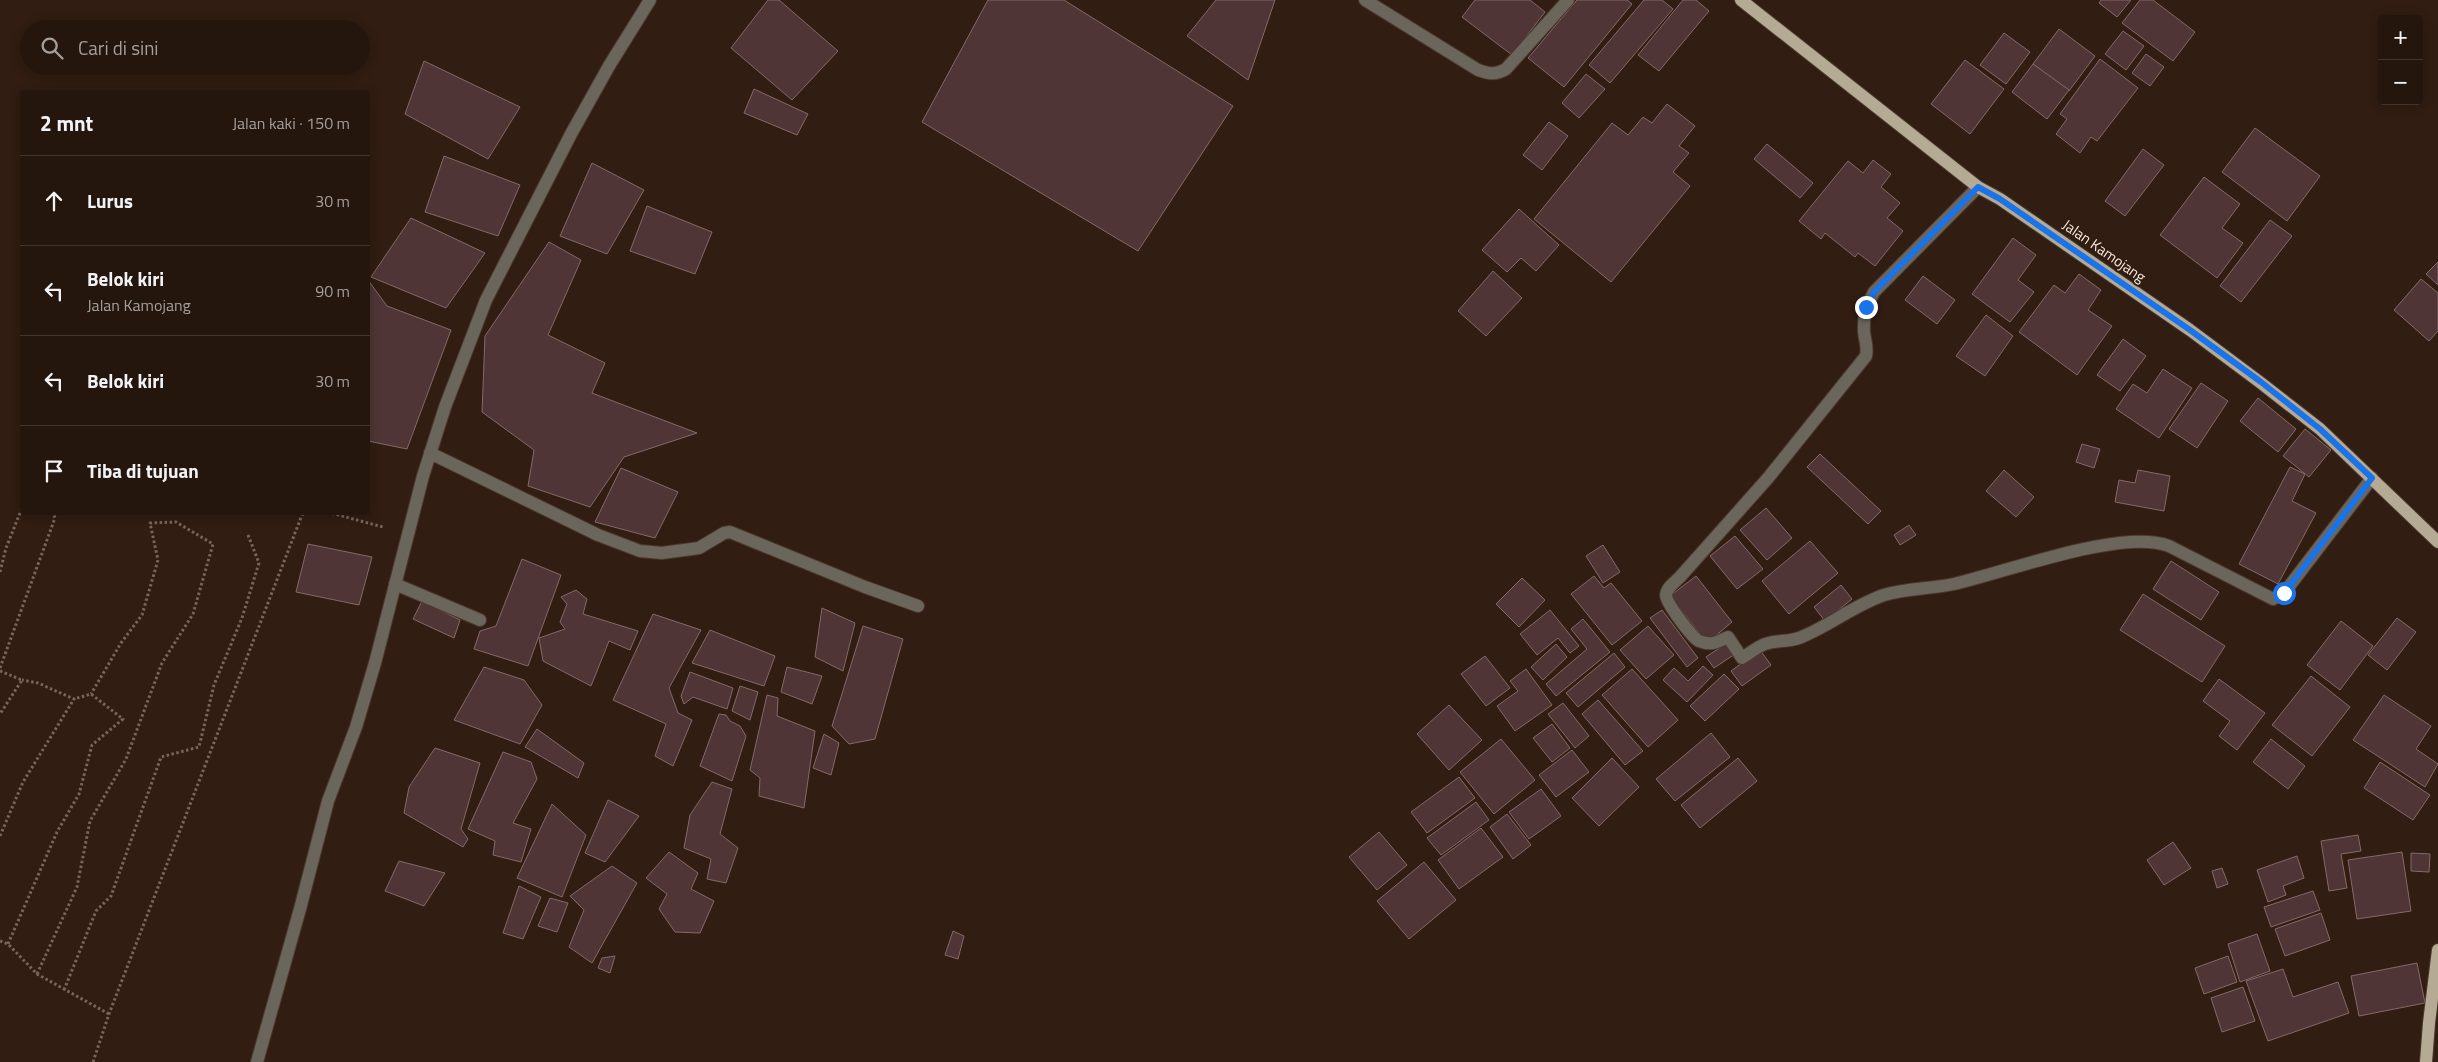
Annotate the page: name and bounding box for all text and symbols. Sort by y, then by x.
map controls [2378,15,2423,105]
button: + [2378,15,2423,60]
search box [20,20,370,75]
text: Cari di sini [78,33,159,62]
icon: search [38,34,66,62]
button: − [2378,60,2423,105]
text: 2 mnt [40,107,93,139]
text: Jalan kaki · 150 m [232,111,350,135]
text: Lurus [87,186,133,215]
icon: ahead [40,187,68,215]
text: 30 m [315,189,350,213]
street label: Jalan Kamojang [2058,213,2151,288]
text: Belok kiri [87,264,164,293]
icon: left [40,277,68,305]
text: 90 m [315,279,350,303]
text: Jalan Kamojang [87,293,191,317]
route end [1855,296,1878,319]
text: Belok kiri [87,366,164,395]
icon: left [40,367,68,395]
text: 30 m [315,369,350,393]
text: Tiba di tujuan [87,456,199,485]
icon: arrive [40,457,68,485]
route start [2273,582,2296,605]

